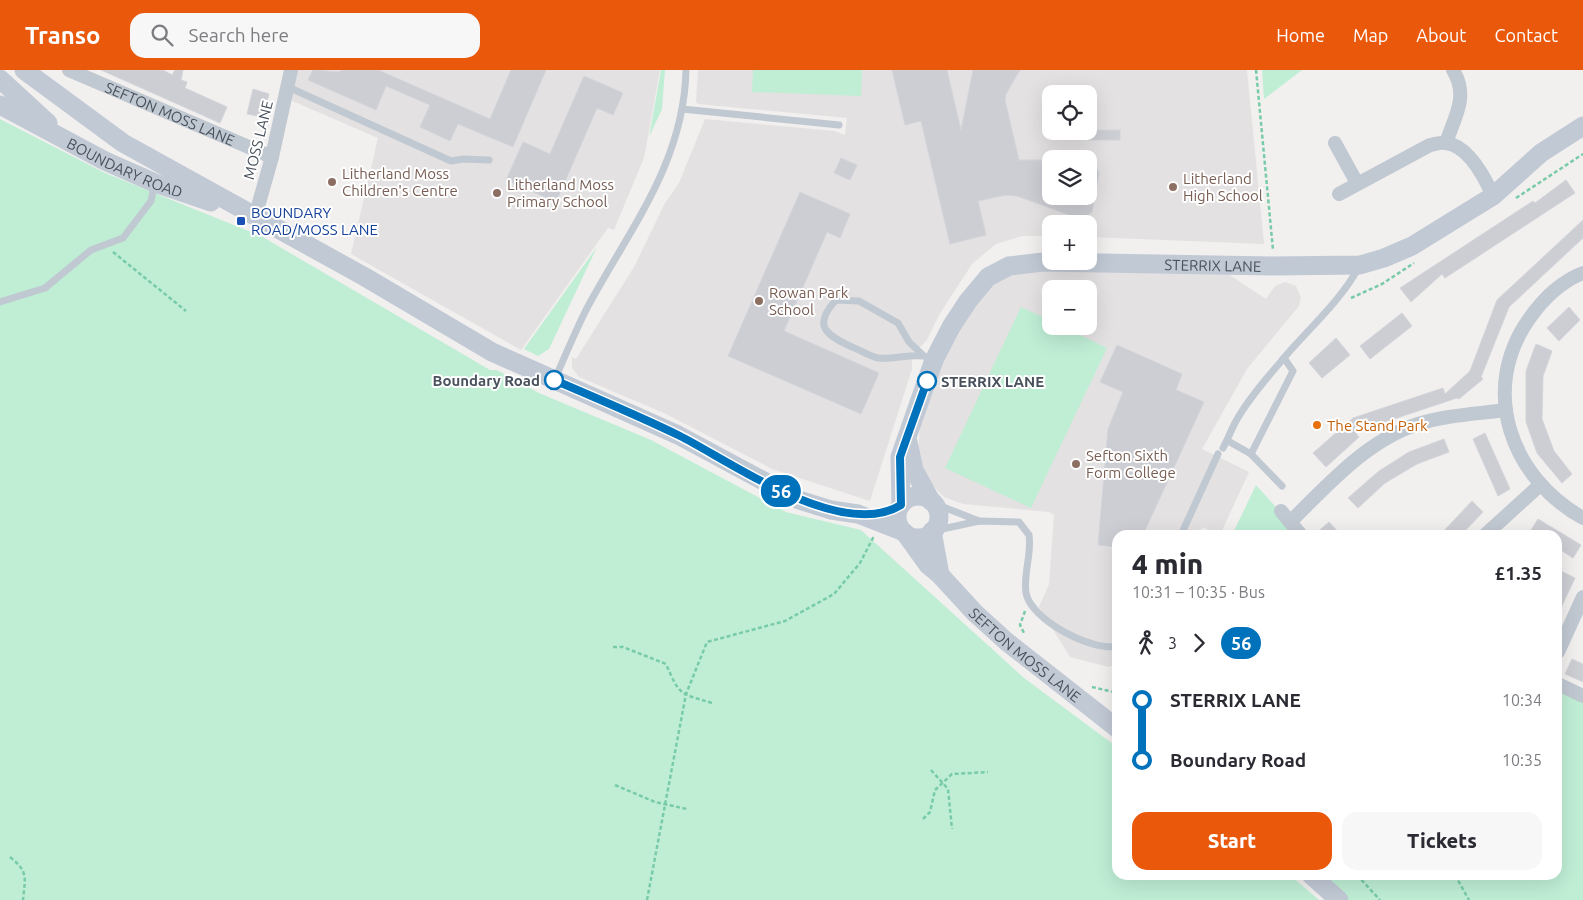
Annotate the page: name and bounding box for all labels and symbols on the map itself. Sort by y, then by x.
street label: SEFTON MOSS LANE [103,78,237,149]
street label: MOSS LANE [240,99,276,181]
street label: BOUNDARY ROAD [64,134,185,200]
place label: Litherland Moss Children's Centre [342,165,458,199]
place label: Litherland High School [1183,170,1263,204]
marker: Litherland Moss Children's Centre [326,176,338,188]
place label: Litherland Moss Primary School [507,176,614,210]
marker: Litherland High School [1167,181,1179,193]
marker: Litherland Moss Primary School [491,187,503,199]
place label: BOUNDARY ROAD/MOSS LANE [251,204,378,238]
marker: BOUNDARY ROAD/MOSS LANE [235,215,247,227]
street label: STERRIX LANE [1164,256,1261,274]
place label: Rowan Park School [769,284,849,318]
marker: Rowan Park School [753,295,765,307]
marker: Boundary Road [544,370,564,390]
marker: STERRIX LANE [917,371,937,391]
place label: Boundary Road [433,372,540,389]
place label: STERRIX LANE [941,373,1044,390]
place label: The Stand Park [1327,417,1428,434]
marker: The Stand Park [1311,419,1323,431]
place label: Sefton Sixth Form College [1086,447,1176,481]
marker: Sefton Sixth Form College [1070,458,1082,470]
line badge: 56 [758,475,804,507]
street label: SEFTON MOSS LANE [966,604,1084,705]

